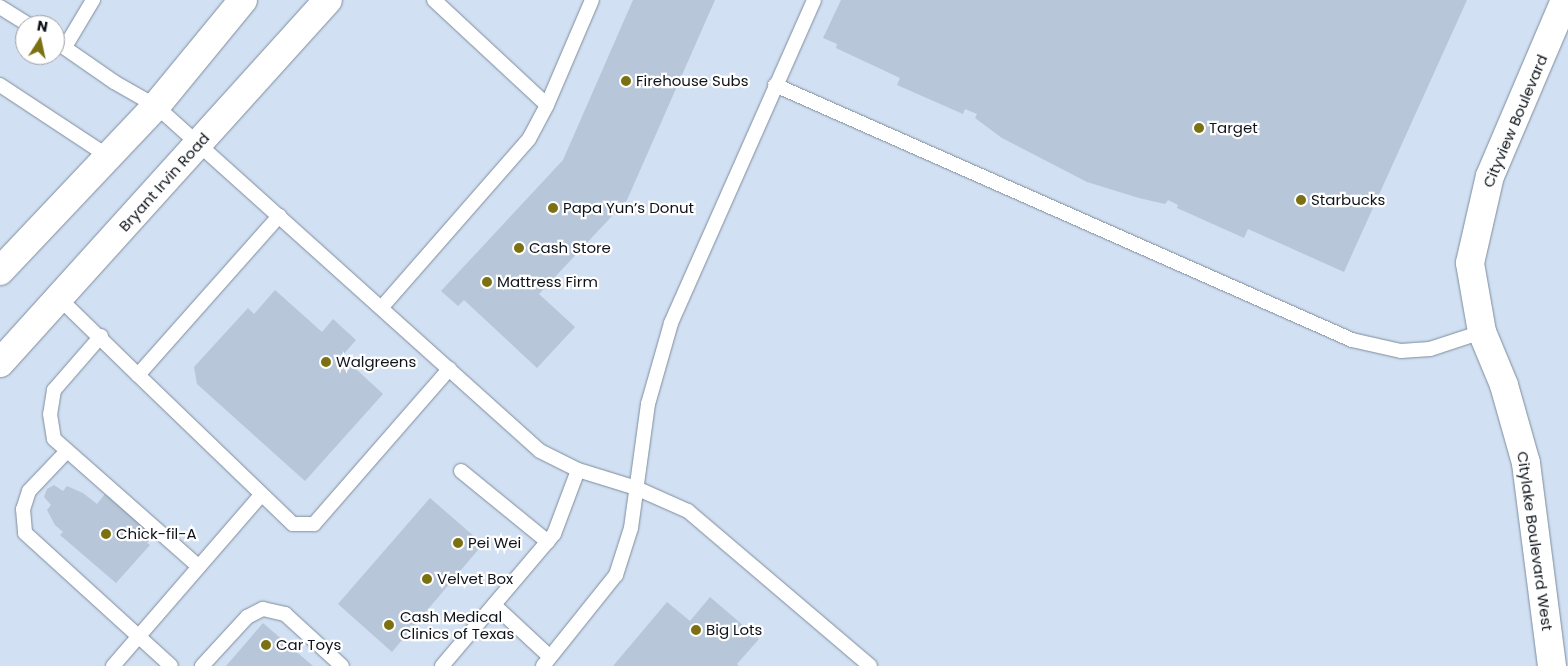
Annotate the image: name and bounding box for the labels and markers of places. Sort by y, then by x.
place label: Firehouse Subs [636,72,748,90]
marker: Firehouse Subs [620,75,632,87]
place label: Target [1209,119,1258,137]
marker: Target [1193,122,1205,134]
place label: Starbucks [1311,191,1385,209]
marker: Starbucks [1295,194,1307,206]
place label: Papa Yun’s Donut [563,199,694,217]
marker: Papa Yun’s Donut [547,202,559,214]
place label: Cash Store [529,239,611,257]
marker: Cash Store [513,242,525,254]
place label: Mattress Firm [497,273,598,291]
marker: Mattress Firm [481,276,493,288]
place label: Walgreens [336,353,416,371]
marker: Walgreens [320,356,332,368]
place label: Chick-fil-A [116,525,197,543]
marker: Chick-fil-A [100,528,112,540]
place label: Pei Wei [468,534,521,552]
marker: Pei Wei [452,537,464,549]
place label: Velvet Box [437,570,513,588]
marker: Velvet Box [421,573,433,585]
place label: Cash Medical Clinics of Texas [400,607,514,642]
marker: Cash Medical Clinics of Texas [382,618,396,632]
place label: Big Lots [706,621,762,639]
marker: Big Lots [690,624,702,636]
place label: Car Toys [276,636,341,654]
marker: Car Toys [260,639,272,651]

